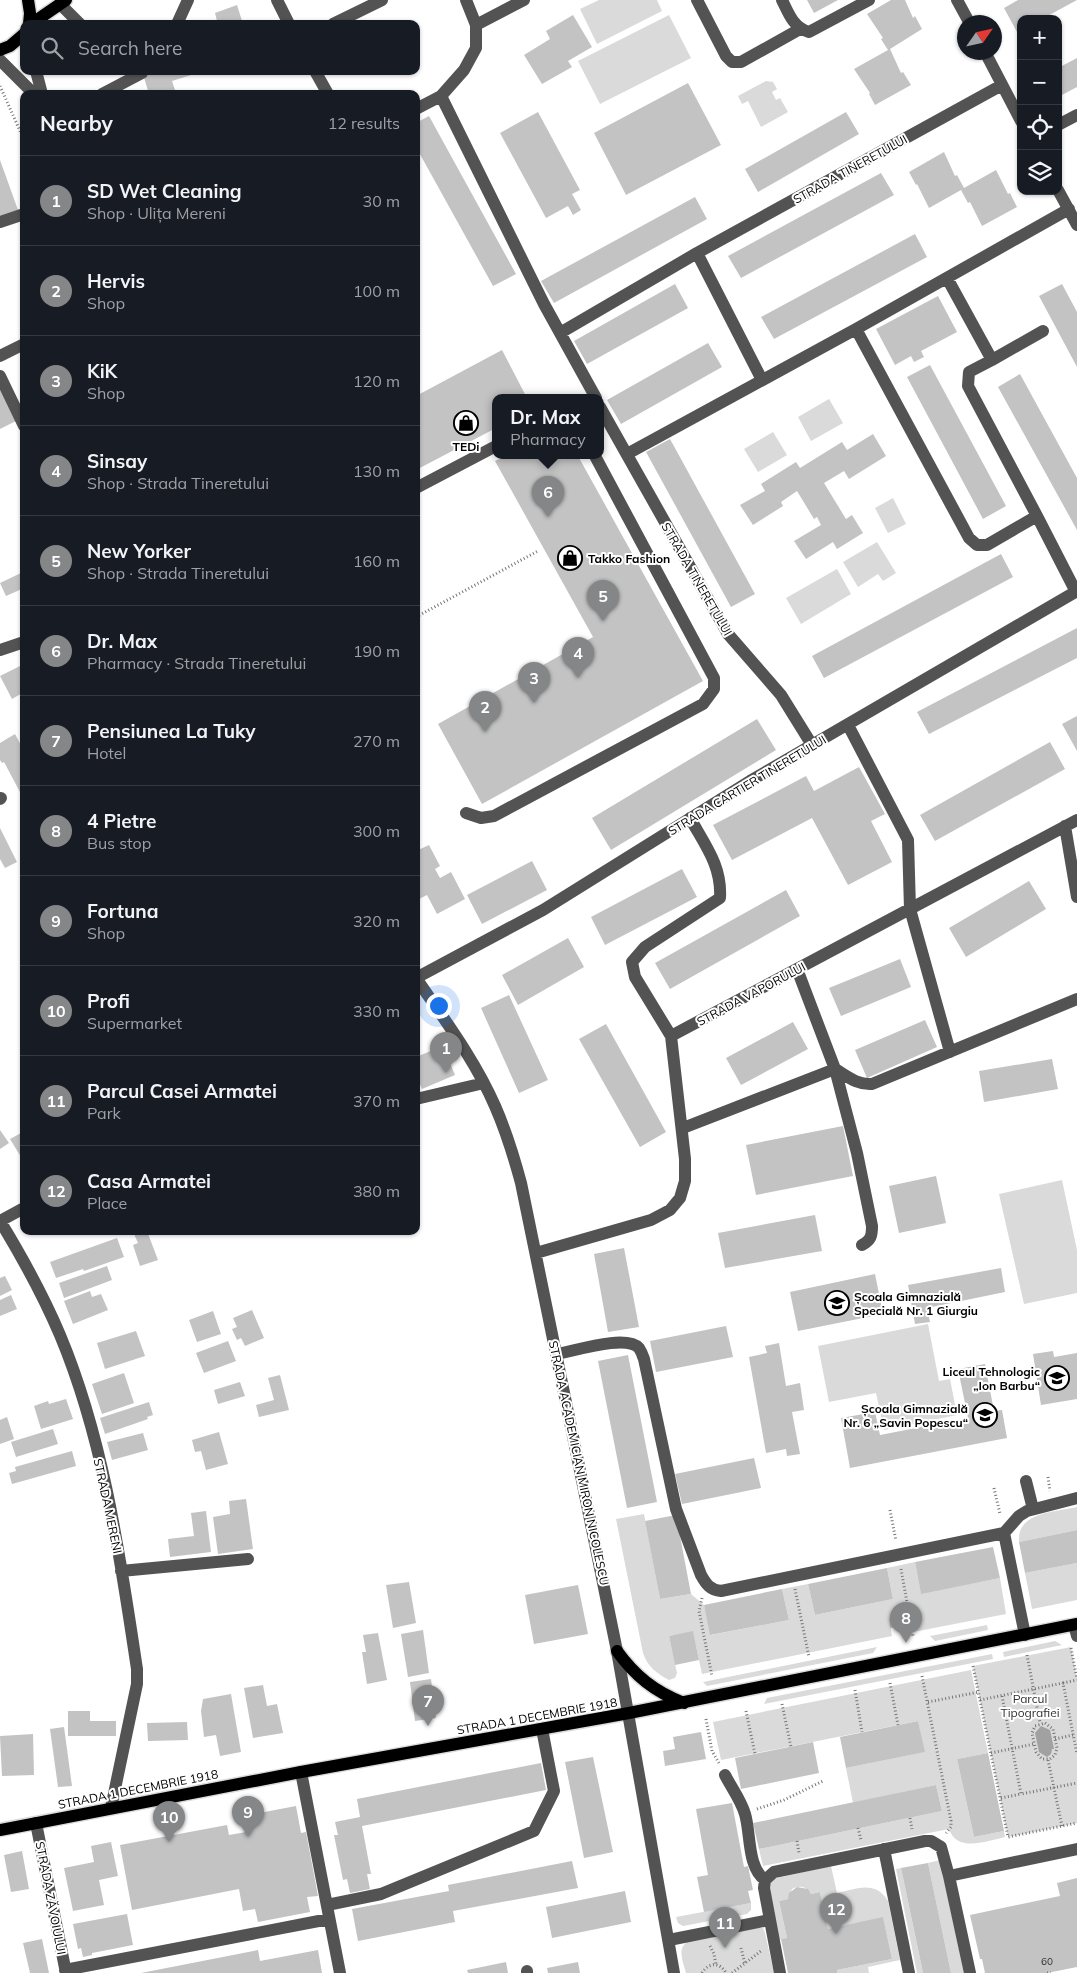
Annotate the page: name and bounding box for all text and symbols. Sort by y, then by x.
north arrow [957,15,1002,60]
map controls [1017,15,1062,195]
button: + [1017,15,1062,60]
search box [20,20,420,75]
icon: search [38,34,66,62]
text: Search here [78,36,182,60]
button: − [1017,60,1062,105]
button: locate [1017,105,1062,150]
text: Nearby [40,110,113,136]
text: 12 results [328,113,400,133]
street label: STRADA TINERETULUI [790,131,910,207]
button: layers [1017,150,1062,195]
text: SD Wet Cleaning [87,179,242,203]
text: 1 [51,191,61,211]
text: 30 m [363,191,400,211]
text: Shop · Ulița Mereni [87,203,226,223]
text: Hervis [87,269,145,293]
text: 2 [51,281,61,301]
text: 100 m [353,281,400,301]
text: Shop [87,293,125,313]
text: KiK [87,359,117,383]
text: 3 [51,371,61,391]
text: 120 m [353,371,400,391]
text: Shop [87,383,125,403]
popup [492,394,604,459]
text: Dr. Max [510,405,581,429]
shop icon: TEDi [453,410,479,436]
text: Pharmacy [510,429,586,449]
place label: TEDi [453,439,479,454]
text: Sinsay [87,449,147,473]
text: 4 [51,461,61,481]
text: 130 m [353,461,400,481]
text: Shop · Strada Tineretului [87,473,269,493]
pin: 6 [532,476,564,517]
street label: STRADA TINERETULUI [659,520,735,638]
text: New Yorker [87,539,191,563]
shop icon: Takko Fashion [557,545,583,571]
text: 5 [51,551,61,571]
text: 160 m [353,551,400,571]
place label: Takko Fashion [588,551,670,566]
text: Shop · Strada Tineretului [87,563,269,583]
pin: 5 [587,580,619,621]
text: Dr. Max [87,629,157,653]
pin: 4 [562,637,594,678]
text: 6 [51,641,61,661]
text: 190 m [353,641,400,661]
text: Pharmacy · Strada Tineretului [87,653,306,673]
pin: 3 [518,662,550,703]
pin: 2 [469,691,501,732]
text: Pensiunea La Tuky [87,719,255,743]
text: 7 [51,731,61,751]
text: 270 m [353,731,400,751]
street label: STRADA CARTIER TINERETULUI [665,732,829,838]
text: Hotel [87,743,126,763]
text: 4 Pietre [87,809,157,833]
text: 8 [51,821,61,841]
text: 300 m [353,821,400,841]
text: Bus stop [87,833,151,853]
text: Fortuna [87,899,159,923]
text: 9 [51,911,61,931]
text: 320 m [353,911,400,931]
text: Shop [87,923,125,943]
street label: STRADA VAPORULUI [694,959,808,1029]
text: Profi [87,989,130,1013]
your location [426,993,452,1019]
text: 10 [46,1001,66,1021]
text: 330 m [353,1001,400,1021]
text: Supermarket [87,1013,182,1033]
pin: 1 [430,1032,462,1073]
text: Parcul Casei Armatei [87,1079,277,1103]
text: 11 [46,1091,66,1111]
text: 370 m [353,1091,400,1111]
text: Park [87,1103,121,1123]
text: Casa Armatei [87,1169,211,1193]
text: 12 [46,1181,66,1201]
text: 380 m [353,1181,400,1201]
text: Place [87,1193,127,1213]
place label: Școala Gimnazială Specială Nr. 1 Giurgiu [854,1289,978,1318]
school or university icon: Școala Gimnazială Specială Nr. 1 Giurgiu [824,1290,850,1316]
street label: STRADA ACADEMICIAN MIRON NICOLESCU [546,1339,612,1587]
place label: Liceul Tehnologic „Ion Barbu“ [943,1364,1040,1393]
school or university icon: Liceul Tehnologic „Ion Barbu“ [1044,1365,1070,1391]
place label: Școala Gimnazială Nr. 6 „Savin Popescu“ [844,1401,968,1430]
school or university icon: Școala Gimnazială Nr. 6 „Savin Popescu“ [972,1402,998,1428]
street label: STRADA MERENI [91,1457,125,1555]
pin: 8 [890,1602,922,1643]
pin: 7 [412,1685,444,1726]
park label: Parcul Tipografiei [1000,1691,1060,1720]
street label: STRADA 1 DECEMBRIE 1918 [456,1694,618,1738]
street label: STRADA 1 DECEMBRIE 1918 [57,1766,219,1812]
pin: 9 [232,1796,264,1837]
pin: 10 [153,1801,185,1842]
street label: STRADA ZĂVOIULUI [33,1840,69,1956]
pin: 12 [820,1893,852,1934]
pin: 11 [709,1907,741,1948]
house number: 60 [1041,1955,1053,1968]

